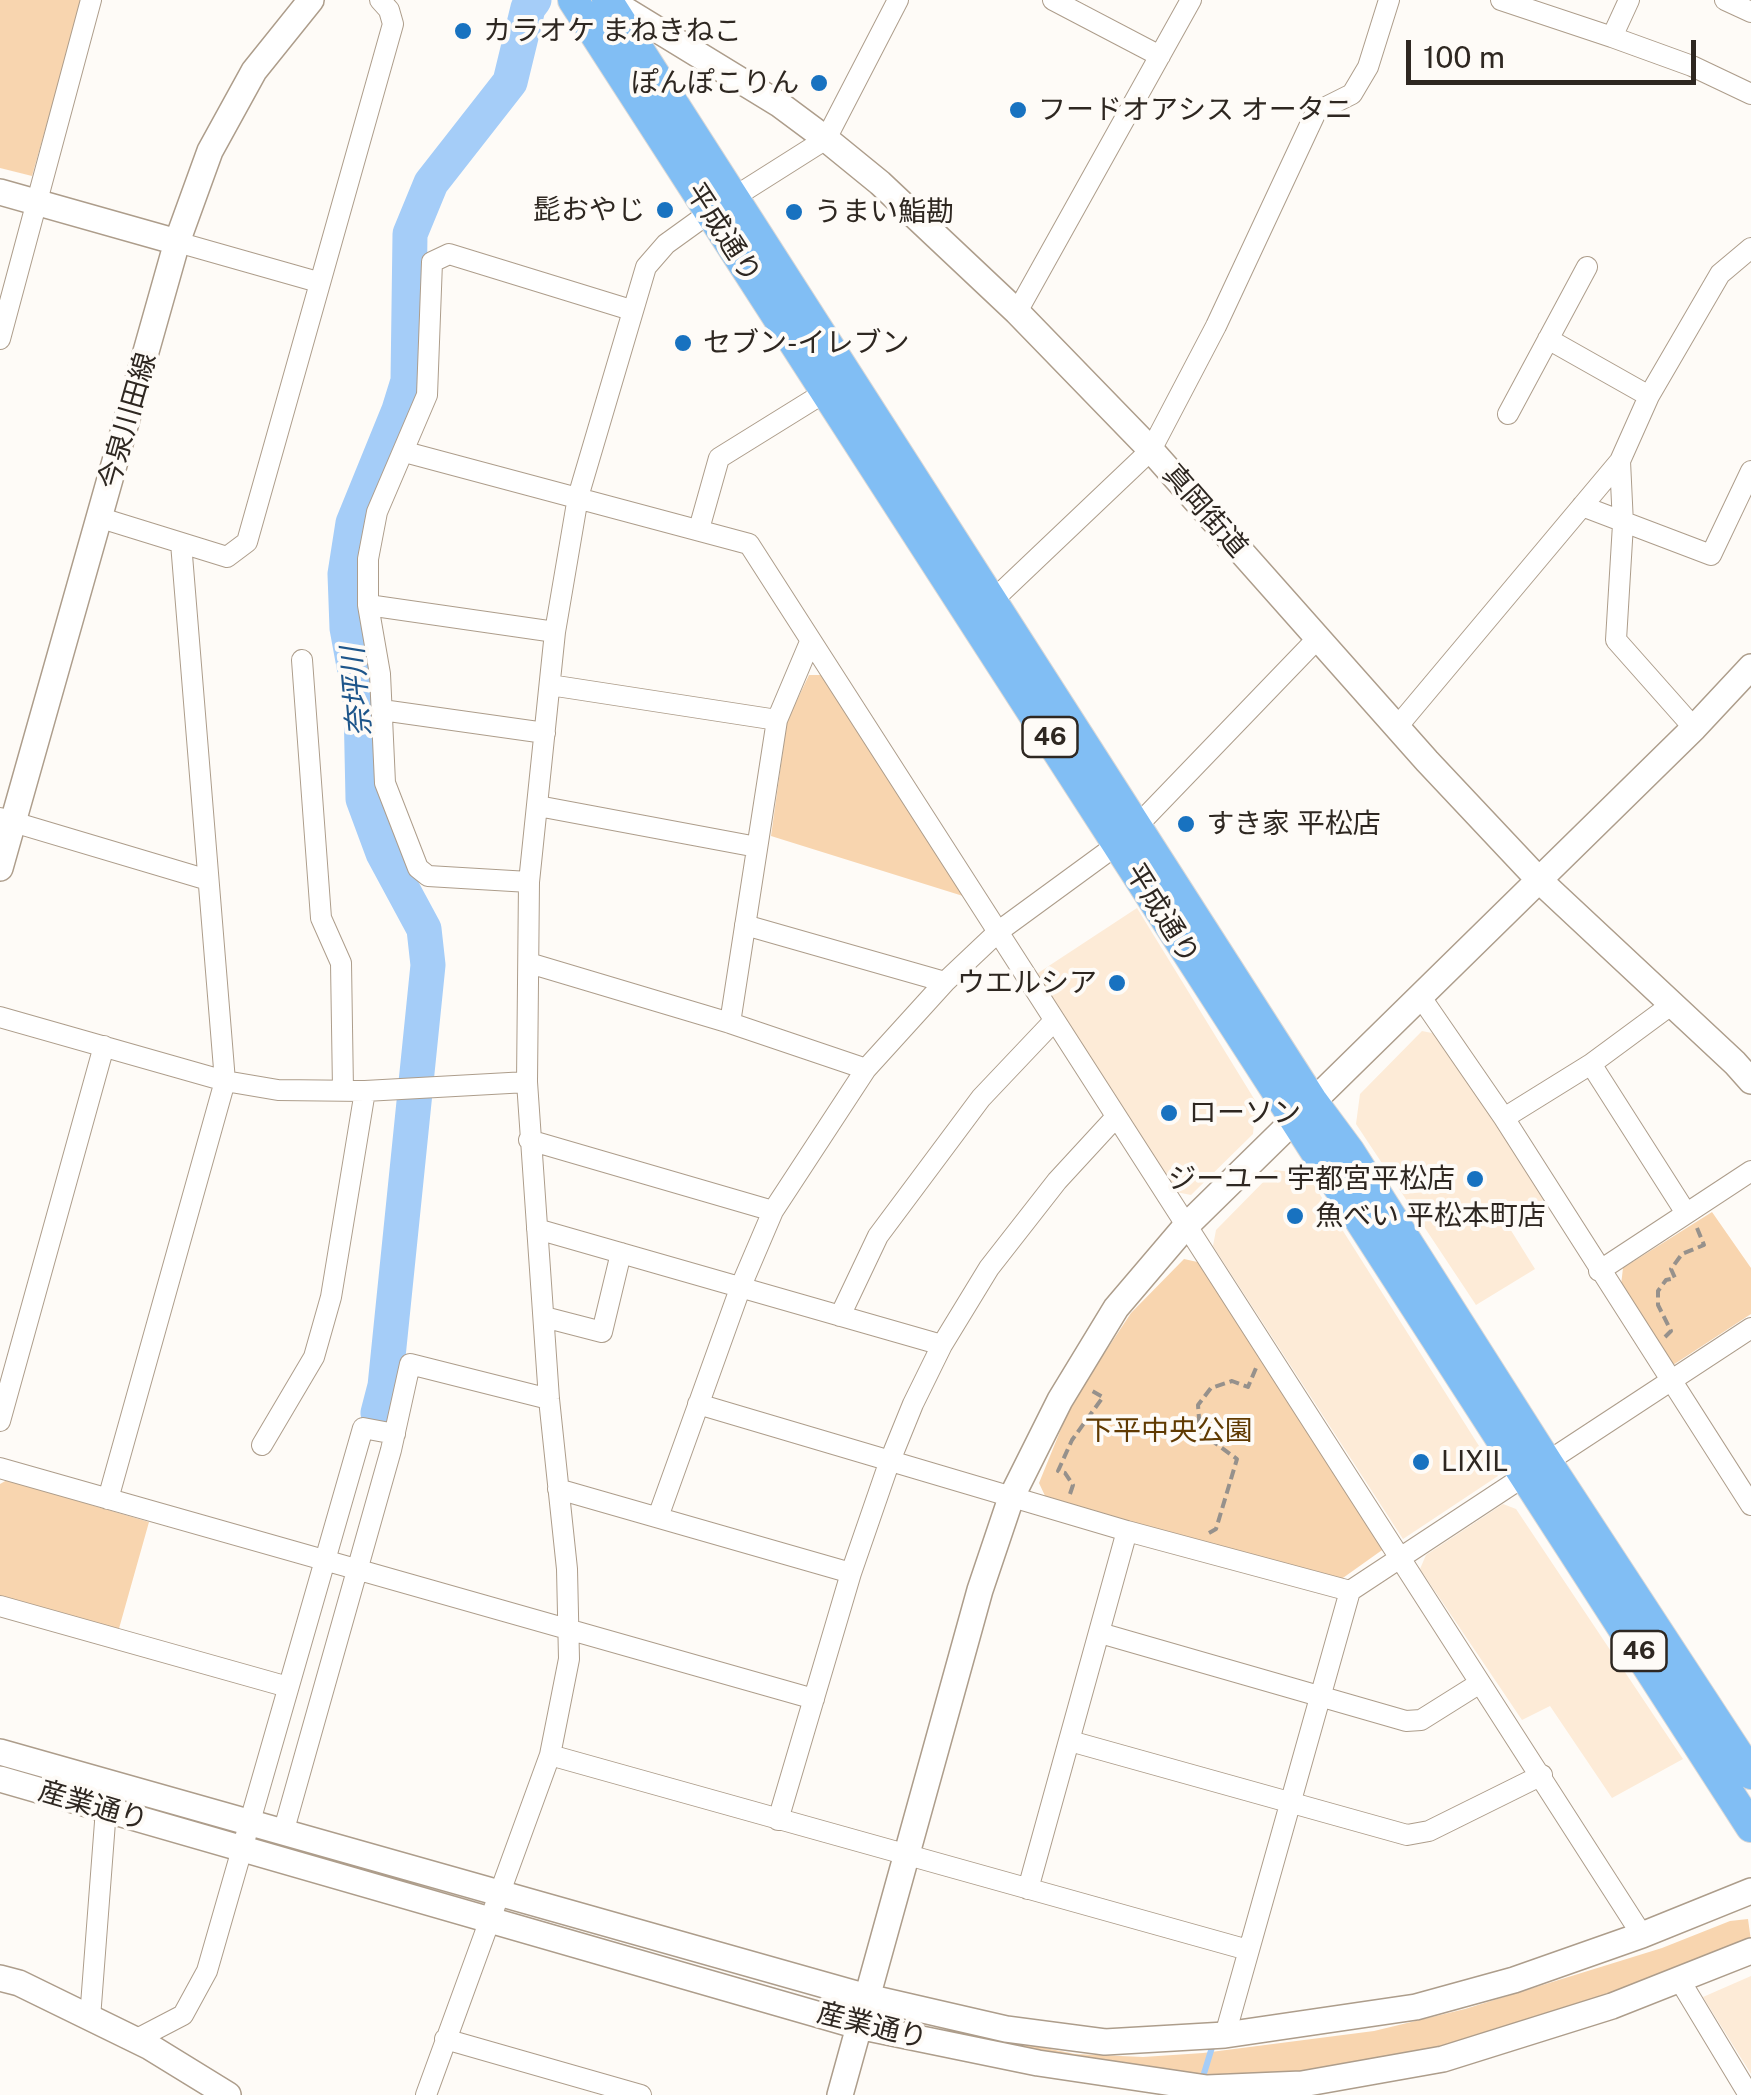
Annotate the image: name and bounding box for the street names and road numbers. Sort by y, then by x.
street label: 平成通り [678,177,768,289]
street label: 今泉川田線 [93,349,163,493]
street label: 真岡街道 [1156,458,1254,564]
road number: 46 [1022,717,1078,757]
street label: 平成通り [1118,858,1206,970]
road number: 46 [1612,1631,1666,1671]
street label: 産業通り [35,1774,151,1838]
street label: 産業通り [814,1996,930,2056]

